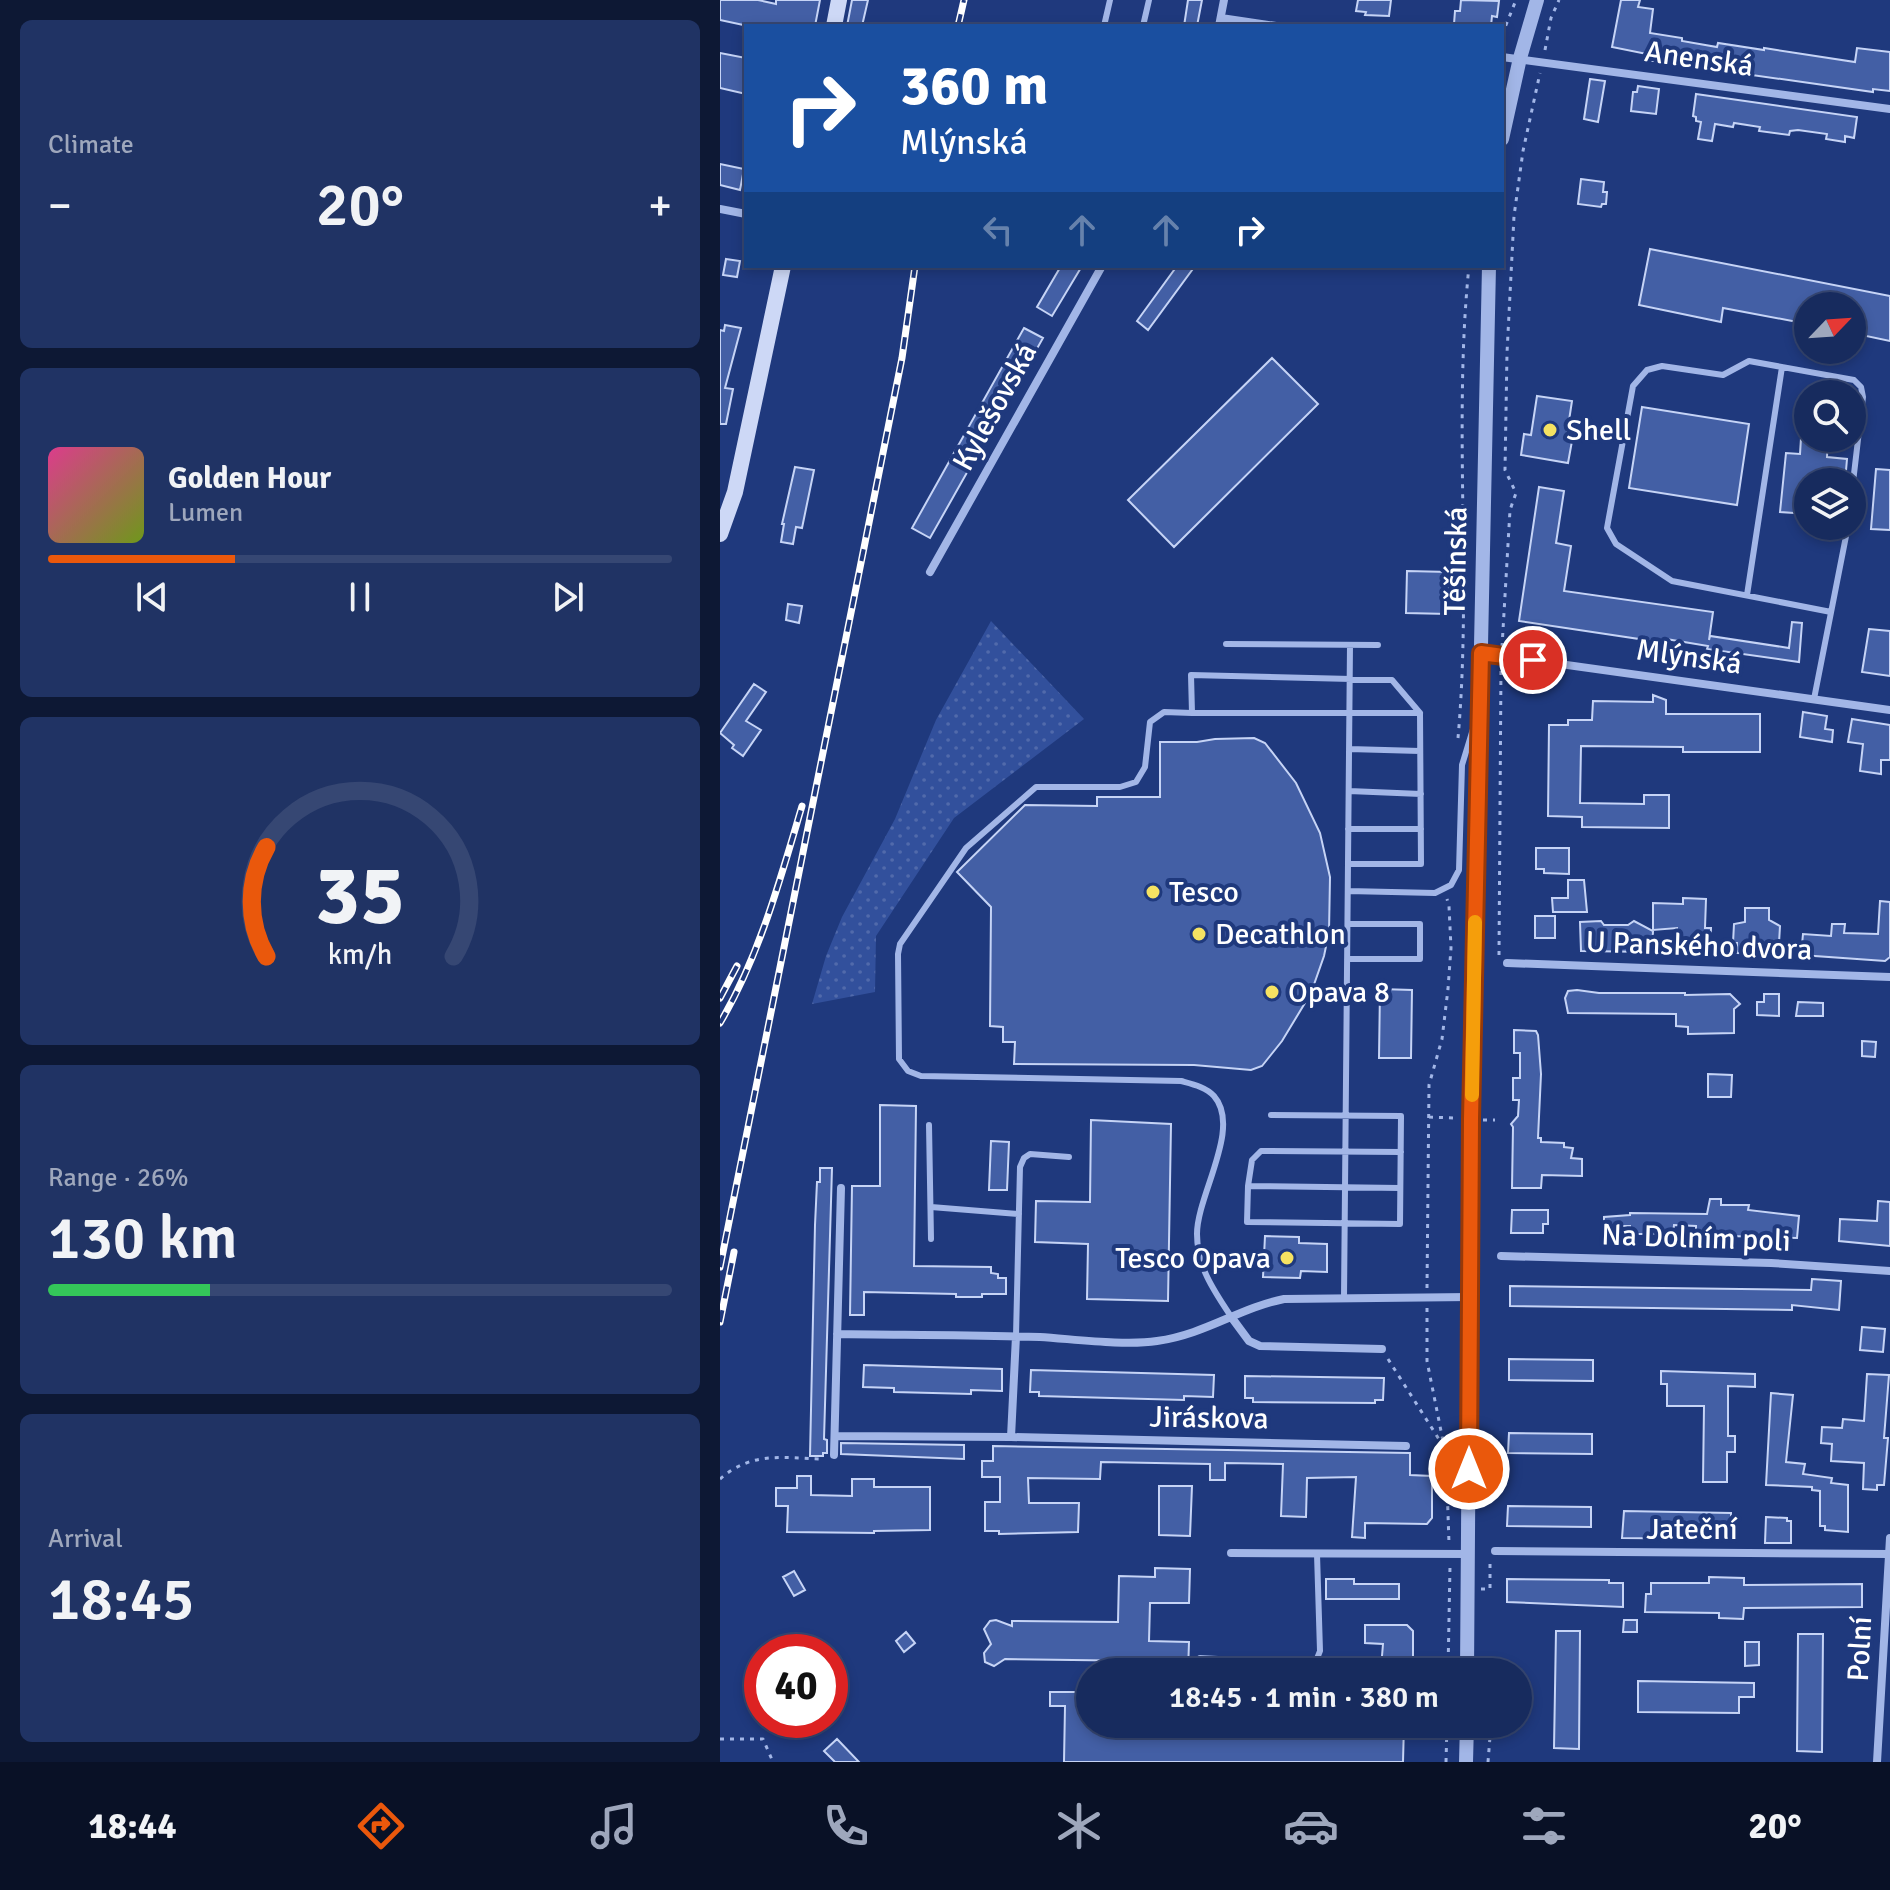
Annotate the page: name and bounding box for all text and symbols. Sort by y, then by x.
street label: Anenská [1642,33,1756,85]
text: 360 m [900,51,1048,120]
icon: right [768,56,872,160]
text: Mlýnská [900,120,1028,165]
text: Climate [48,129,134,161]
text: 20° [316,169,404,243]
text: − [48,179,72,233]
text: + [648,179,672,233]
icon: left [976,208,1020,252]
icon: ahead [1060,208,1104,252]
icon: ahead [1144,208,1188,252]
icon: right [1228,208,1272,252]
north arrow [1794,292,1866,364]
map controls [1794,292,1866,540]
street label: Kylešovská [945,337,1045,477]
button: search [1794,380,1866,452]
place label: Shell [1566,412,1631,449]
marker: Shell [1541,421,1559,439]
text: Golden Hour [168,460,331,497]
button: layers [1794,468,1866,540]
text: Lumen [168,497,243,529]
street label: Těšínská [1437,506,1475,616]
icon: previous [130,575,174,619]
icon: pause [338,575,382,619]
icon: next [546,575,590,619]
pin [1499,626,1567,694]
street label: Mlýnská [1634,631,1744,683]
icon: arrive [1511,638,1555,682]
text: 35 [315,845,405,947]
place label: Tesco [1169,874,1239,911]
marker: Tesco [1144,883,1162,901]
place label: Decathlon [1215,916,1346,953]
street label: U Panského dvora [1585,924,1813,968]
marker: Decathlon [1190,925,1208,943]
text: km/h [328,937,392,972]
place label: Opava 8 [1288,974,1390,1011]
marker: Opava 8 [1263,983,1281,1001]
text: Range · 26% [48,1162,189,1194]
text: 130 km [48,1202,237,1276]
street label: Na Dolním poli [1601,1216,1791,1260]
place label: Tesco Opava [1115,1240,1271,1277]
marker: Tesco Opava [1278,1249,1296,1267]
street label: Jiráskova [1149,1398,1269,1438]
position arrow [1427,1427,1511,1511]
street label: Jateční [1646,1511,1738,1548]
text: Arrival [48,1523,123,1555]
text: 18:45 [48,1563,195,1637]
street label: Polní [1840,1616,1880,1682]
speed limit sign: 40 [744,1634,848,1738]
text: 18:45 · 1 min · 380 m [1169,1679,1439,1716]
icon: directions [353,1798,409,1854]
icon: music [586,1798,642,1854]
icon: phone [818,1798,874,1854]
icon: climate [1051,1798,1107,1854]
icon: car [1283,1798,1339,1854]
icon: filters [1516,1798,1572,1854]
text: 18:44 [88,1804,177,1849]
text: 20° [1748,1804,1802,1849]

